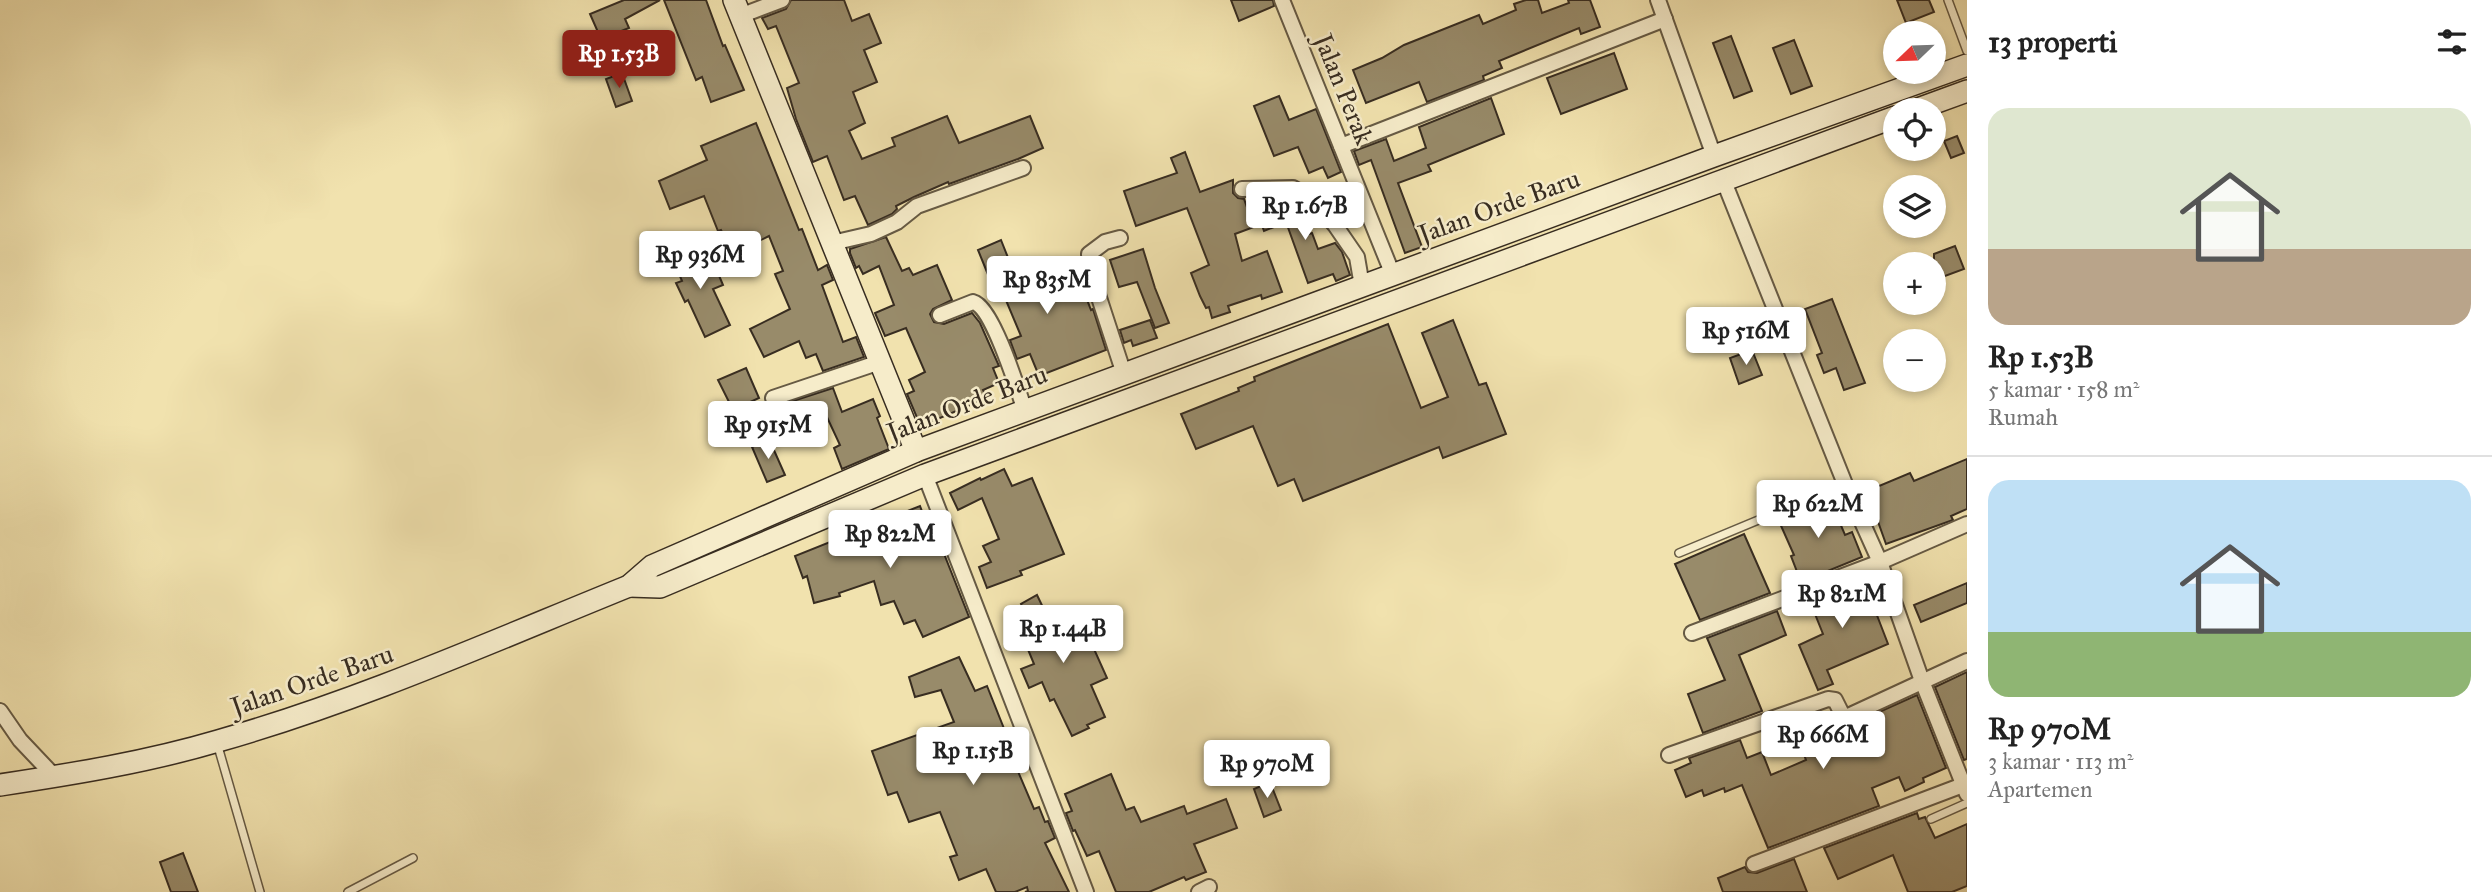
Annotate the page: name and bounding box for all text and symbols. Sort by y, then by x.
north arrow [1883,21,1946,84]
map controls [1883,21,1946,392]
icon: filters [2433,23,2471,61]
text: 13 properti [1988,24,2117,60]
street label: Jalan Perak [1306,26,1381,150]
pin: Rp 1.53B [547,31,691,90]
text: Rp 1.53B [578,39,660,67]
button: locate [1883,98,1946,161]
icon: home [2167,154,2293,280]
street label: Jalan Orde Baru [1411,162,1584,251]
button: layers [1883,175,1946,238]
pin: Rp 1.67B [1233,182,1377,242]
text: Rp 1.67B [1262,191,1348,219]
pin: Rp 936M [635,232,765,291]
text: Rp 936M [655,240,745,268]
button: + [1883,252,1946,315]
pin: Rp 835M [982,256,1112,316]
text: Rp 835M [1003,265,1091,293]
pin: Rp 516M [1681,308,1811,367]
text: Rp 516M [1702,316,1790,344]
button: − [1883,329,1946,392]
text: Rp 1.53B [1988,339,2094,375]
street label: Jalan Orde Baru [879,358,1052,449]
text: 5 kamar · 158 m² [1988,375,2139,403]
pin: Rp 915M [703,402,833,461]
text: Rumah [1988,403,2058,431]
text: Rp 915M [724,410,812,438]
pin: Rp 622M [1753,480,1883,540]
text: Rp 622M [1773,489,1863,517]
pin: Rp 822M [825,510,955,570]
text: Rp 822M [844,519,936,547]
icon: home [2167,526,2293,652]
pin: Rp 821M [1777,570,1907,630]
text: Rp 821M [1797,579,1887,607]
pin: Rp 1.44B [991,606,1135,665]
text: Rp 1.44B [1019,614,1107,642]
street label: Jalan Orde Baru [224,637,397,724]
text: Rp 970M [1988,711,2111,747]
pin: Rp 666M [1758,712,1888,771]
text: Rp 666M [1777,720,1869,748]
pin: Rp 1.15B [901,728,1045,787]
text: Rp 1.15B [932,736,1014,764]
pin: Rp 970M [1202,740,1332,800]
text: 3 kamar · 113 m² [1988,747,2133,775]
text: Rp 970M [1220,749,1314,777]
text: Apartemen [1988,775,2092,803]

